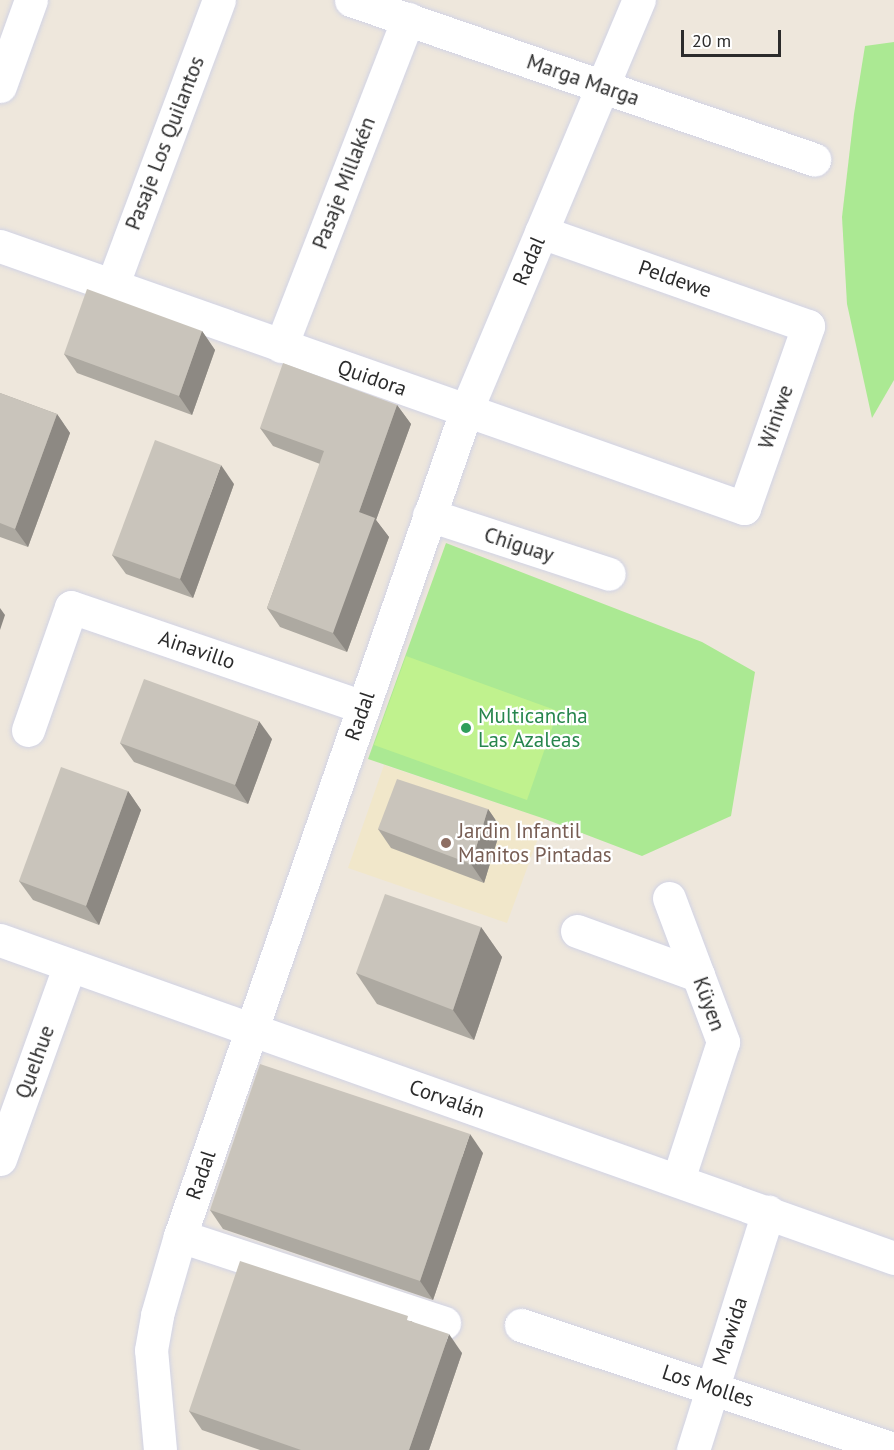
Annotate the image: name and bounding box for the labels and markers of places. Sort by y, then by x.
place label: Multicancha Las Azaleas [478,703,588,753]
marker: Multicancha Las Azaleas [459,721,473,735]
place label: Jardin Infantil Manitos Pintadas [458,818,612,868]
marker: Jardin Infantil Manitos Pintadas [439,836,453,850]

